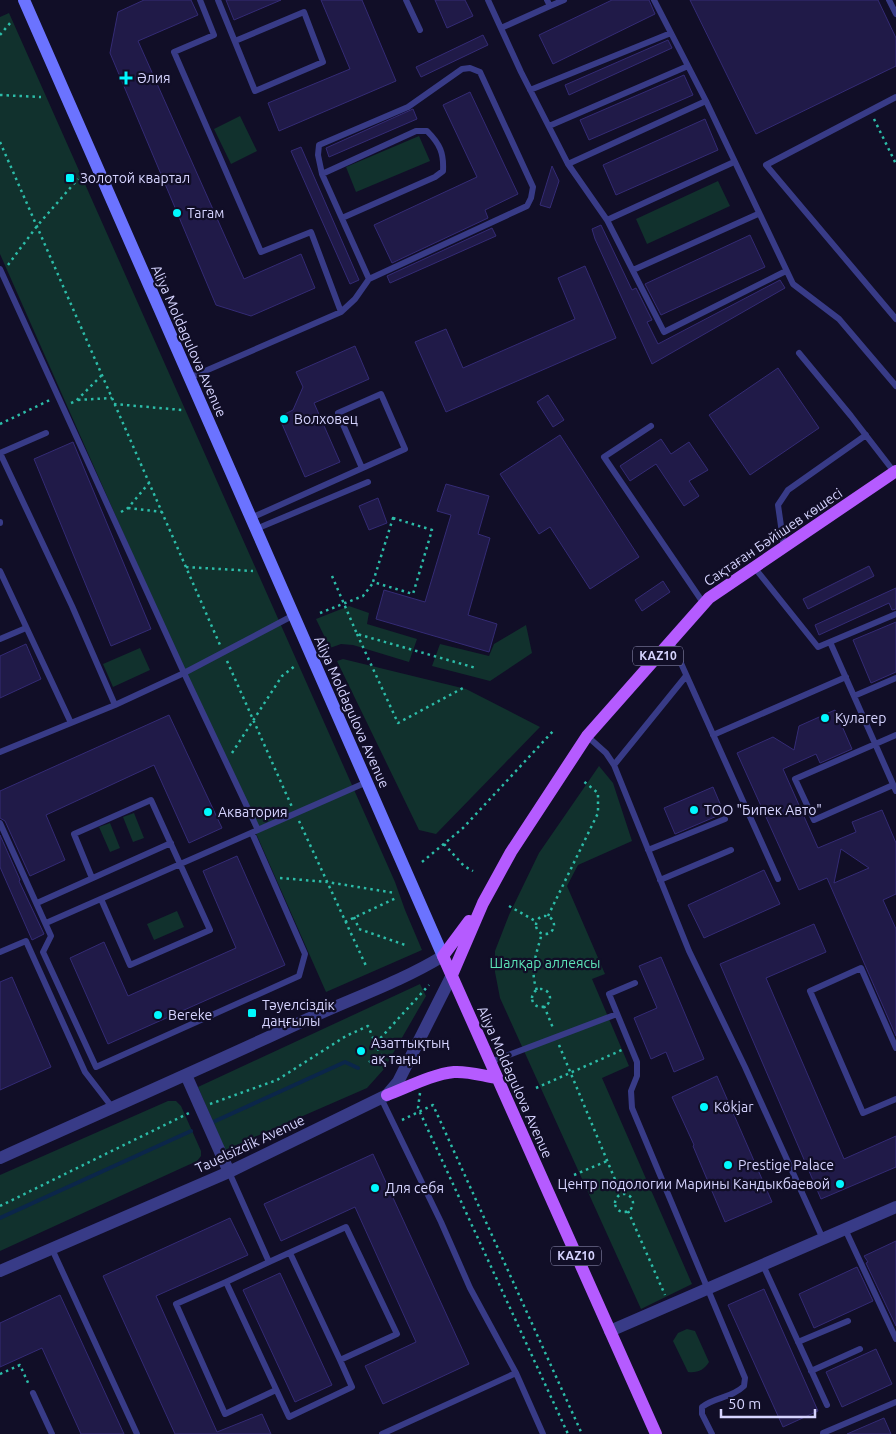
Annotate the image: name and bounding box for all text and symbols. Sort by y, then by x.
place label: Әлия [137,70,171,86]
marker: Әлия [119,71,133,85]
place label: Золотой квартал [80,170,190,186]
marker: Золотой квартал [64,172,76,184]
place label: Тагам [187,205,224,221]
marker: Тагам [171,207,183,219]
street label: Aliya Moldagulova Avenue [148,262,230,420]
place label: Волховец [294,411,358,427]
marker: Волховец [278,413,290,425]
street label: Сақтаған Бәйішев көшесі [701,485,845,589]
street label: Aliya Moldagulova Avenue [311,633,393,791]
road number: KAZ10 [633,646,683,666]
place label: Кулагер [835,710,886,726]
marker: Кулагер [819,712,831,724]
place label: ТОО "Бипек Авто" [704,802,822,818]
place label: Акватория [218,804,288,820]
marker: ТОО "Бипек Авто" [688,804,700,816]
marker: Акватория [202,806,214,818]
park label: Шалқар аллеясы [490,955,600,971]
place label: Тәуелсіздік даңғылы [262,997,335,1029]
street label: Aliya Moldagulova Avenue [474,1003,556,1161]
place label: Bereke [168,1007,212,1023]
marker: Тәуелсіздік даңғылы [246,1007,258,1019]
marker: Bereke [152,1009,164,1021]
place label: Азаттықтың ақ таңы [371,1035,450,1067]
marker: Азаттықтың ақ таңы [355,1045,367,1057]
place label: Kökjar [714,1099,754,1115]
marker: Kökjar [698,1101,710,1113]
street label: Tauelsizdik Avenue [193,1112,307,1176]
place label: Prestige Palace [738,1157,834,1173]
marker: Prestige Palace [722,1159,734,1171]
place label: Центр подологии Марины Кандыкбаевой [558,1176,830,1192]
marker: Центр подологии Марины Кандыкбаевой [834,1178,846,1190]
place label: Для себя [385,1180,444,1196]
marker: Для себя [369,1182,381,1194]
road number: KAZ10 [551,1246,601,1266]
scale bar [721,1386,815,1418]
text: 50 m [728,1395,761,1412]

